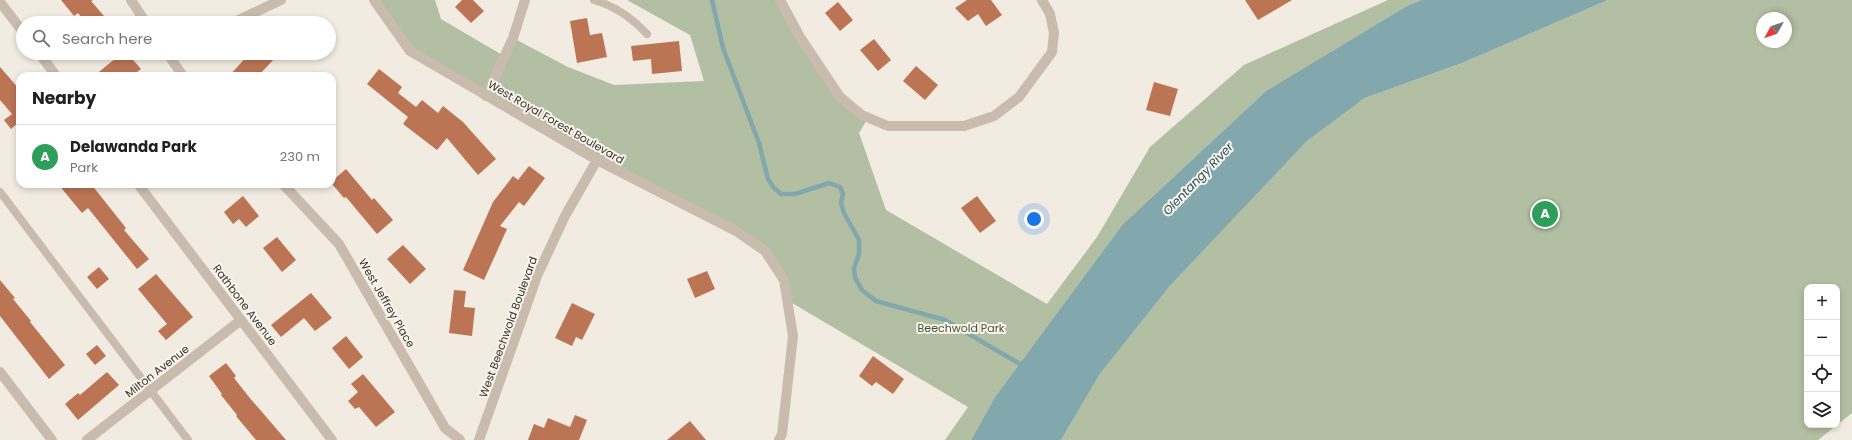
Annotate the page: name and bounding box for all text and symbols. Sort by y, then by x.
north arrow [1756,12,1792,48]
search box [16,16,336,60]
icon: search [30,27,52,49]
text: Search here [62,28,152,49]
street label: West Royal Forest Boulevard [485,76,627,168]
text: Nearby [32,86,96,110]
text: Delawanda Park [70,136,197,157]
water label: Olentangy River [1159,138,1237,219]
text: A [40,147,50,166]
text: 230 m [280,147,320,166]
text: Park [70,158,98,177]
pin: A [1532,199,1558,229]
your location [1024,209,1044,229]
street label: West Beechwold Boulevard [475,254,541,400]
street label: West Jeffrey Place [355,256,419,351]
street label: Rathbone Avenue [209,261,281,349]
map controls [1804,284,1840,428]
button: + [1804,284,1840,320]
park label: Beechwold Park [918,320,1005,336]
button: − [1804,320,1840,356]
street label: Milton Avenue [122,341,192,401]
button: locate [1804,356,1840,392]
button: layers [1804,392,1840,428]

